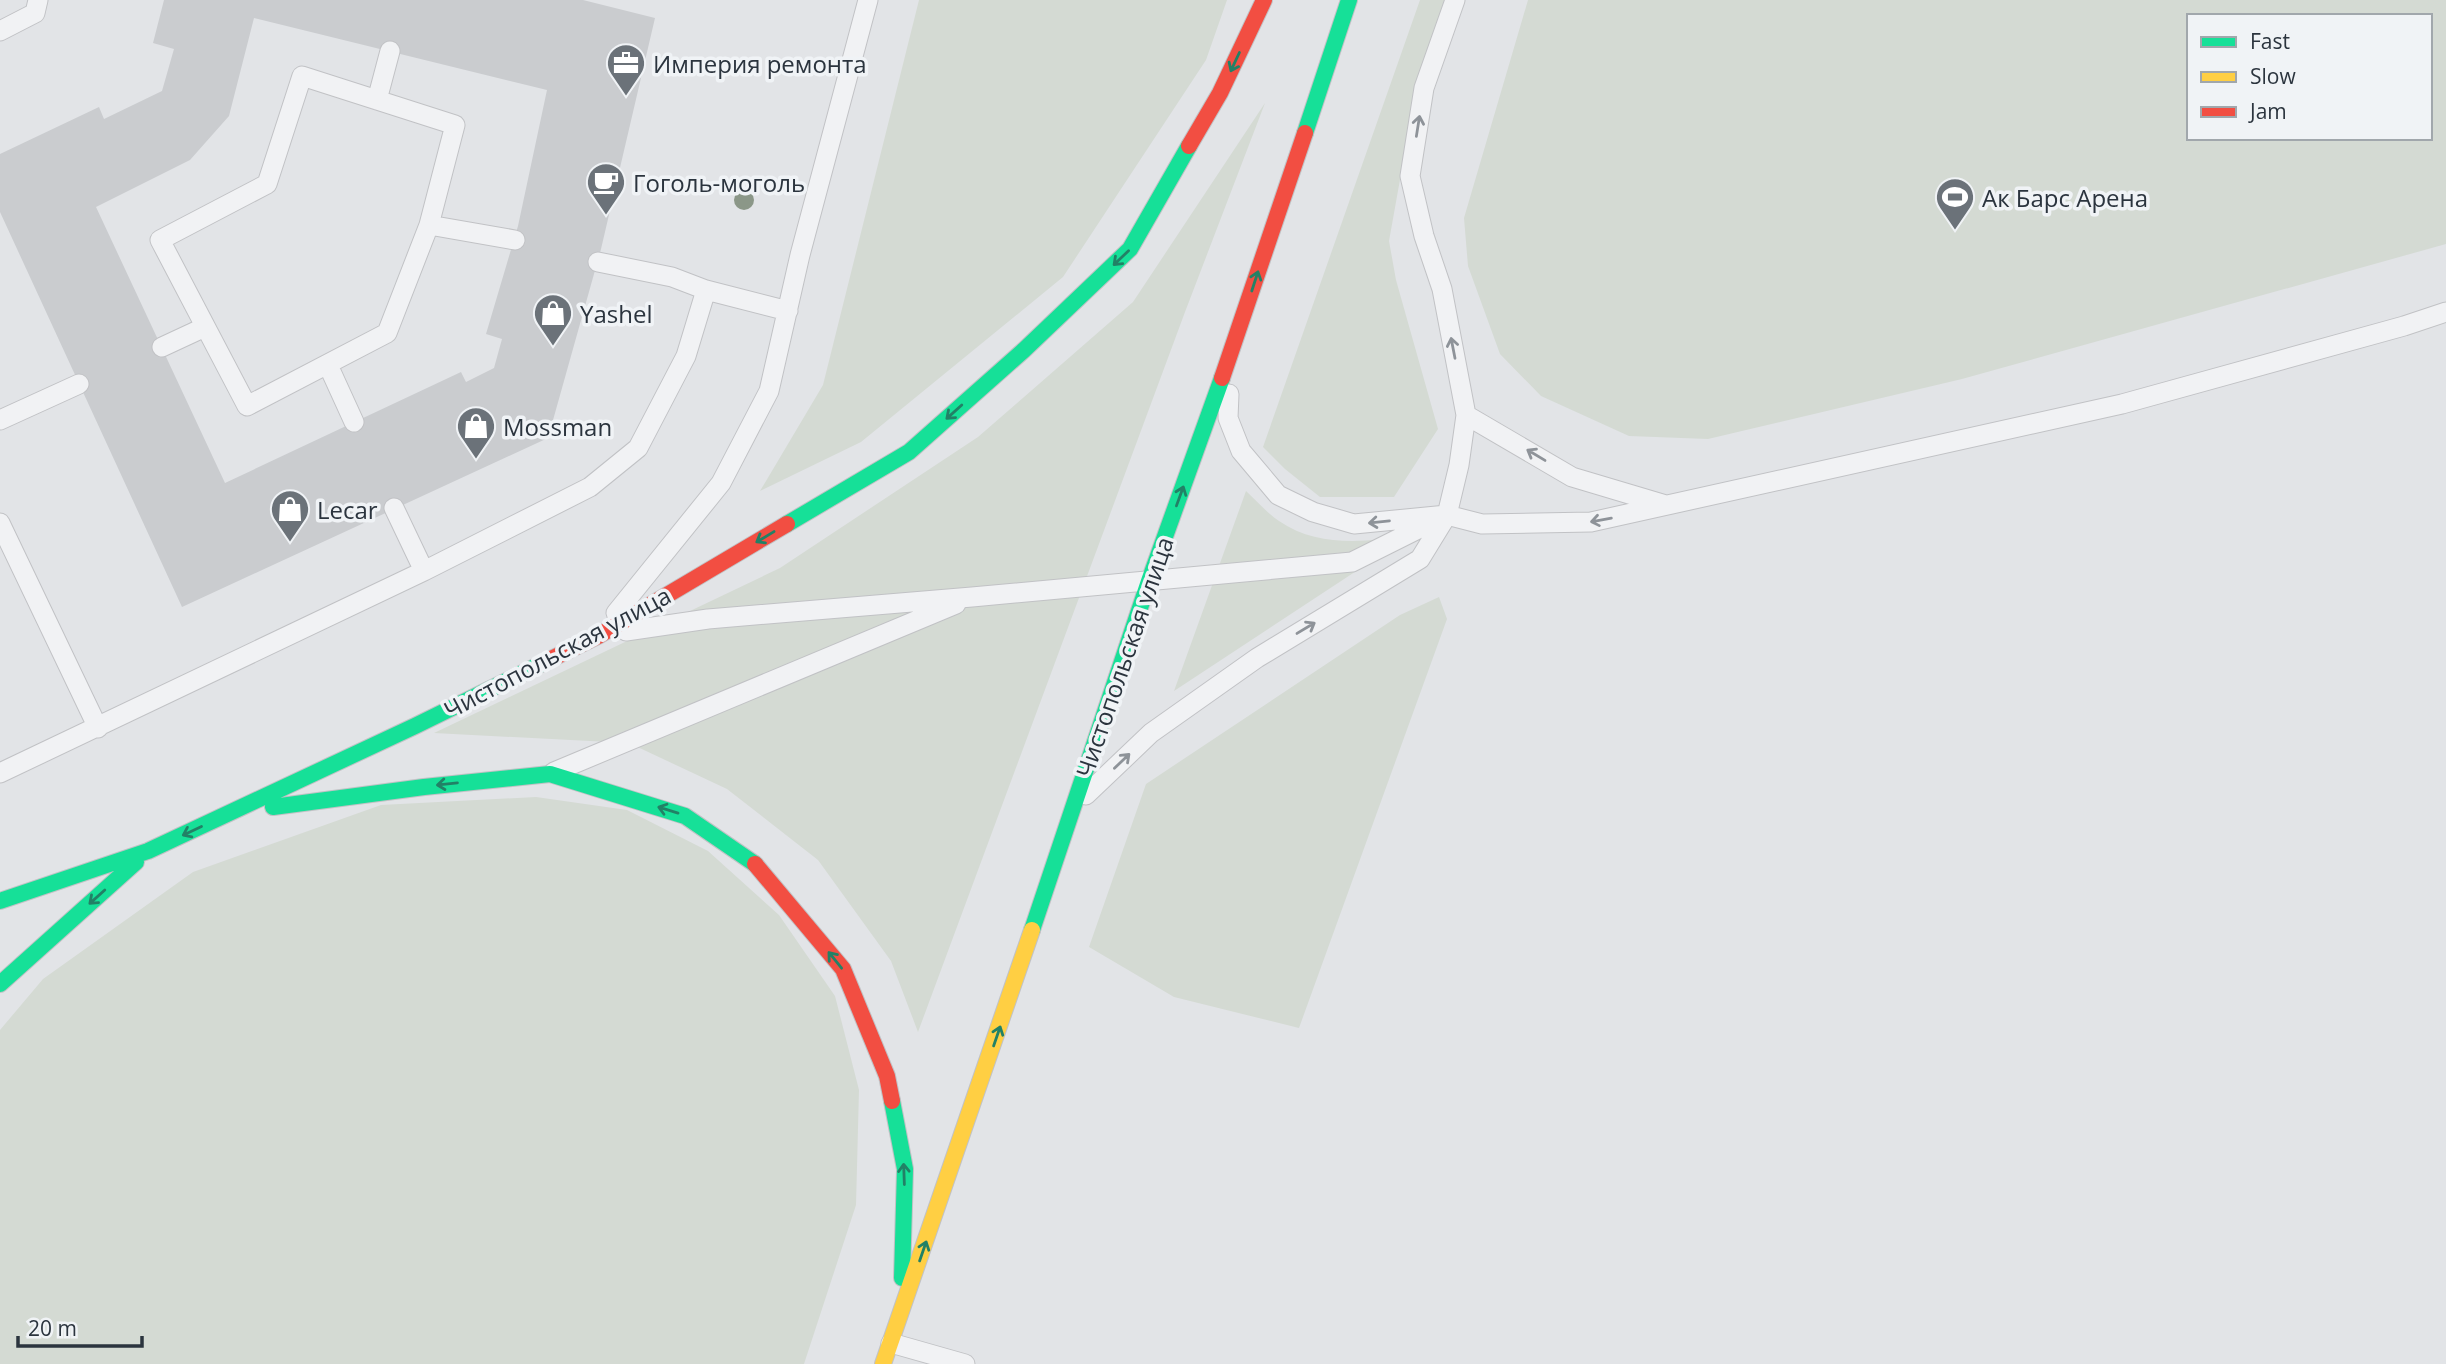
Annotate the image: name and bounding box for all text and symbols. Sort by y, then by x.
legend [2187,14,2432,140]
text: Fast [2250,27,2290,55]
office icon: Империя ремонта [605,42,647,97]
place label: Империя ремонта [653,47,867,80]
one-way arrow [1228,51,1241,72]
text: Slow [2250,62,2296,90]
text: Jam [2248,97,2287,125]
one-way arrow [1412,115,1425,138]
cafe icon: Гоголь-моголь [585,161,627,216]
place label: Гоголь-моголь [633,166,805,199]
sports icon: Ак Барс Арена [1934,176,1976,231]
place label: Ак Барс Арена [1982,181,2148,214]
one-way arrow [1113,249,1130,266]
one-way arrow [1249,270,1262,292]
shop icon: Yashel [532,292,574,347]
place label: Yashel [580,297,652,330]
one-way arrow [1446,337,1460,360]
one-way arrow [945,404,963,420]
shop icon: Mossman [455,405,497,460]
place label: Mossman [503,410,612,443]
one-way arrow [1527,447,1547,461]
one-way arrow [1175,485,1187,507]
shop icon: Lecar [269,488,311,543]
place label: Lecar [317,493,378,526]
one-way arrow [1590,514,1613,527]
one-way arrow [1368,516,1391,529]
one-way arrow [755,531,775,545]
street label: Чистопольская улица [1067,532,1181,782]
street label: Чистопольская улица [438,578,676,726]
one-way arrow [1295,621,1315,635]
one-way arrow [1113,752,1130,769]
one-way arrow [436,778,458,791]
one-way arrow [657,803,679,816]
one-way arrow [182,825,203,839]
one-way arrow [89,889,107,905]
one-way arrow [827,951,842,969]
one-way arrow [992,1025,1004,1047]
one-way arrow [897,1163,910,1186]
one-way arrow [917,1240,930,1262]
scale bar [18,1304,142,1348]
text: 20 m [28,1314,77,1342]

